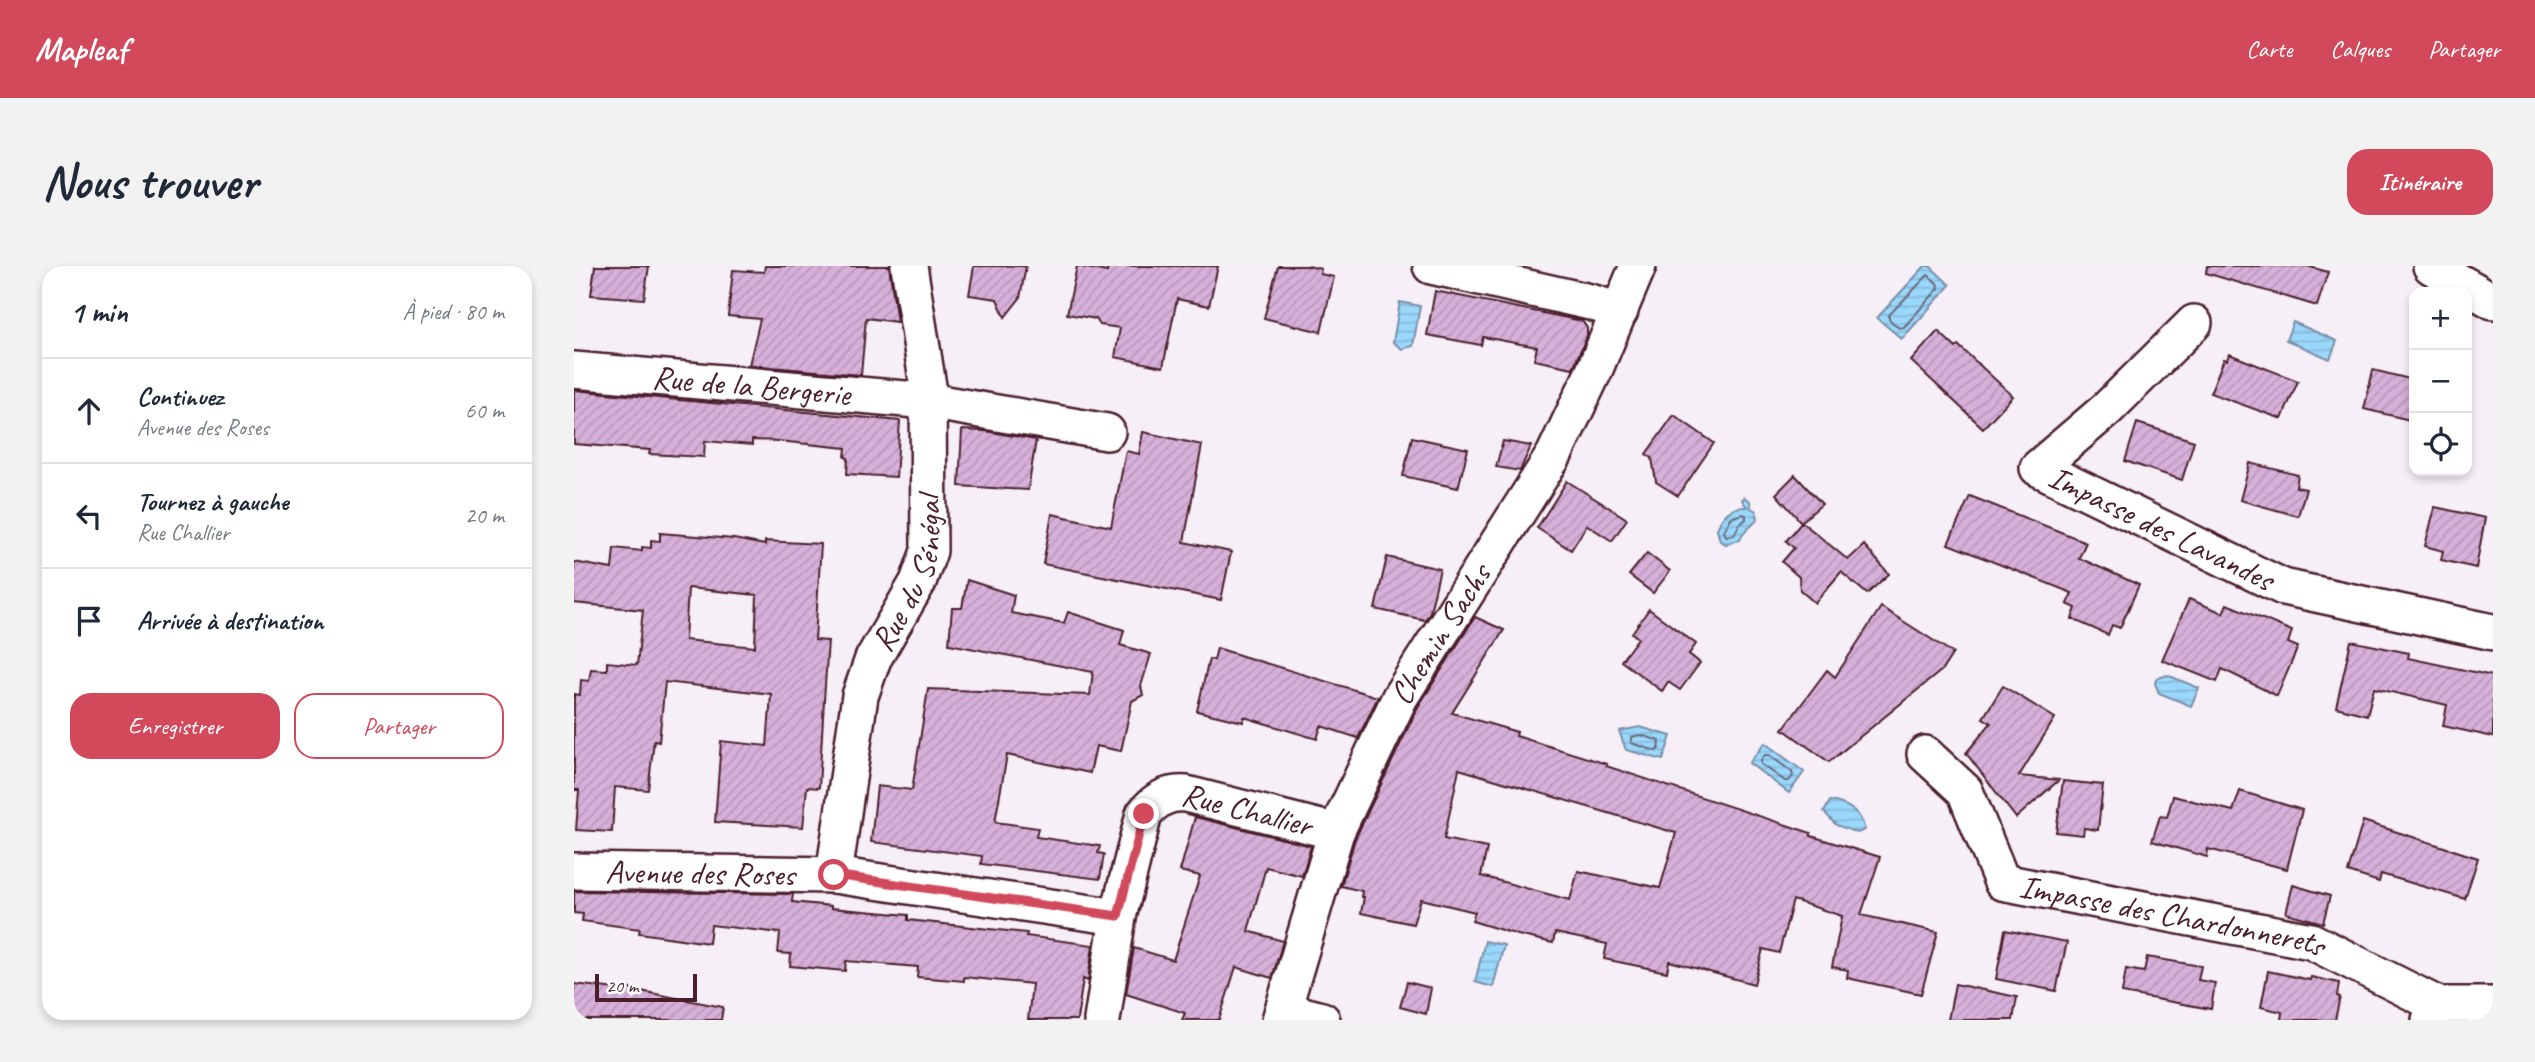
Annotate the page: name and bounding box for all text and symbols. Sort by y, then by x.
text: Mapleaf [35,28,127,70]
text: Carte [2246,34,2292,64]
text: Calques [2330,34,2390,64]
text: Partager [2428,34,2500,64]
button: Itinéraire [2347,149,2493,215]
text: Nous trouver [42,151,257,213]
map controls [2409,287,2472,476]
button: + [2409,287,2472,350]
text: 1 min [70,293,127,331]
text: À pied · 80 m [403,297,504,326]
button: − [2409,350,2472,413]
street label: Rue de la Bergerie [651,356,854,415]
text: Continuez [137,380,223,413]
icon: ahead [70,392,108,430]
text: 60 m [465,396,504,425]
text: Avenue des Roses [137,413,269,442]
button: locate [2409,413,2472,476]
street label: Impasse des Lavandes [2042,455,2283,601]
text: Tournez à gauche [137,485,288,518]
street label: Rue du Sénégal [861,490,950,659]
icon: left [70,497,108,535]
text: 20 m [465,501,504,530]
text: Rue Challier [137,518,229,547]
street label: Chemin Sachs [1380,554,1502,712]
icon: arrive [70,602,108,640]
text: Arrivée à destination [137,604,323,637]
button: Enregistrer [70,693,280,759]
button: Partager [294,693,504,759]
street label: Rue Challier [1177,773,1319,847]
route end [1128,798,1159,829]
street label: Avenue des Roses [605,850,798,895]
route start [818,859,849,890]
street label: Impasse des Chardonnerets [2016,865,2335,967]
scale bar [595,971,696,1003]
text: 20 m [606,974,638,998]

